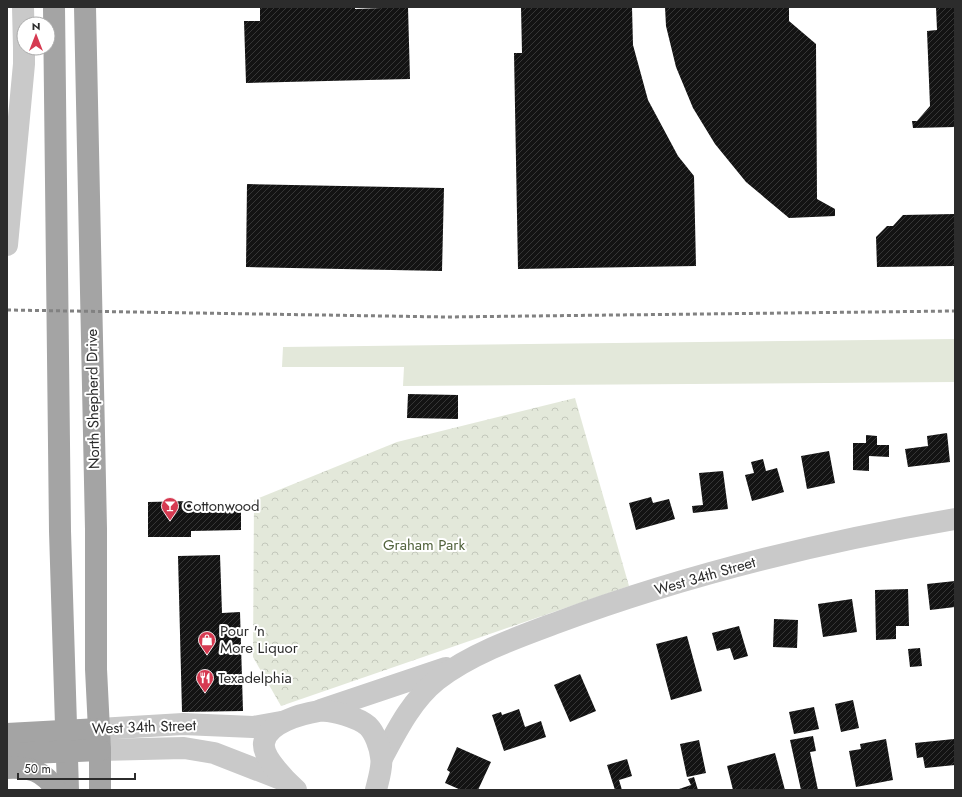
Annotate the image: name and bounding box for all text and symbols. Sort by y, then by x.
north arrow [16,16,56,56]
text: N [32,18,40,34]
street label: North Shepherd Drive [81,328,105,469]
place label: Cottonwood [183,495,260,517]
bar icon: Cottonwood [160,496,180,521]
park label: Graham Park [383,534,465,556]
street label: West 34th Street [652,551,759,601]
place label: Pour 'n More Liquor [220,620,299,659]
shop icon: Pour 'n More Liquor [197,630,217,655]
place label: Texadelphia [218,667,292,689]
restaurant icon: Texadelphia [195,668,215,693]
street label: West 34th Street [92,714,197,740]
scale bar [18,755,135,781]
text: 50 m [24,760,51,778]

